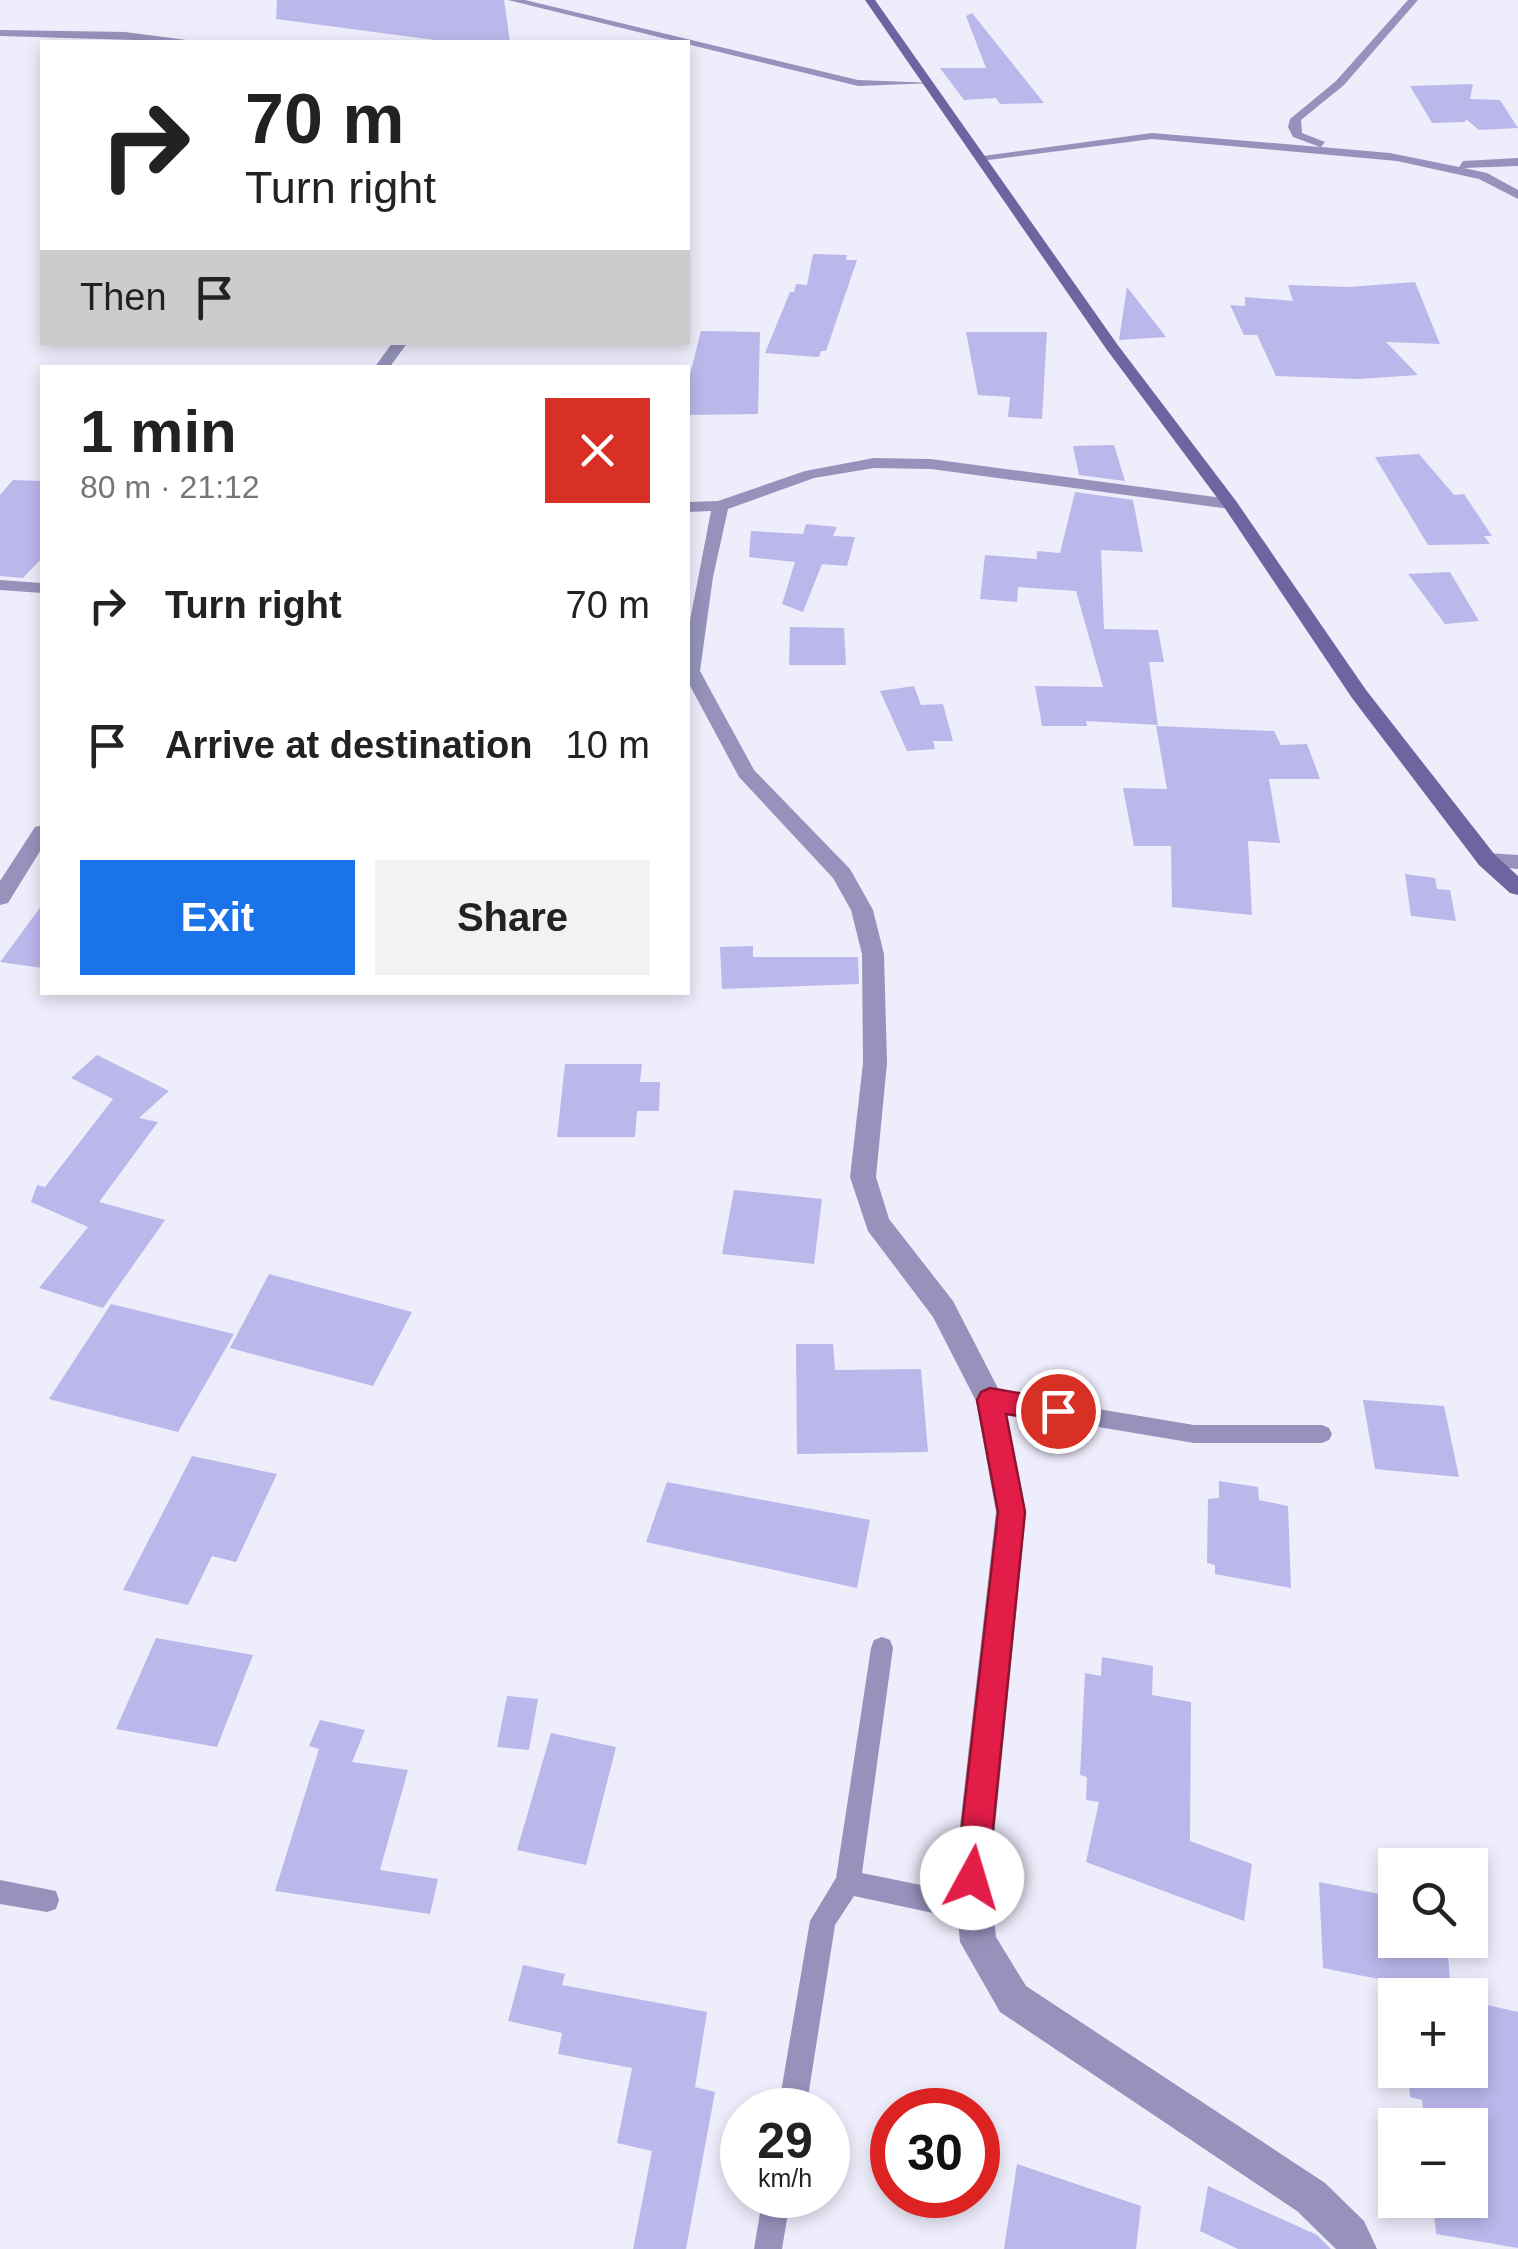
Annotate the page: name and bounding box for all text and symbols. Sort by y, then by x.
icon: right [80,80,210,210]
text: 70 m [245,80,405,158]
text: Turn right [245,162,436,213]
icon: arrive [187,270,242,325]
text: Then [80,276,167,318]
text: 1 min [80,398,237,465]
button: close [545,398,650,503]
text: 80 m · 21:12 [80,469,260,505]
icon: right [80,578,135,633]
text: Turn right [165,584,342,626]
text: 70 m [566,584,650,626]
icon: arrive [80,718,135,773]
text: Arrive at destination [165,724,532,766]
text: 10 m [566,724,650,766]
button: Exit [80,860,355,975]
button: Share [375,860,650,975]
pin [1016,1369,1101,1454]
icon: arrive [1031,1384,1086,1439]
position arrow [920,1826,1024,1930]
map controls [1378,1848,1488,2218]
button: search [1378,1848,1488,1958]
button: + [1378,1978,1488,2088]
speed limit sign: 30 [870,2088,1000,2218]
button: − [1378,2108,1488,2218]
text: 29 [757,2113,813,2169]
text: km/h [758,2164,812,2192]

